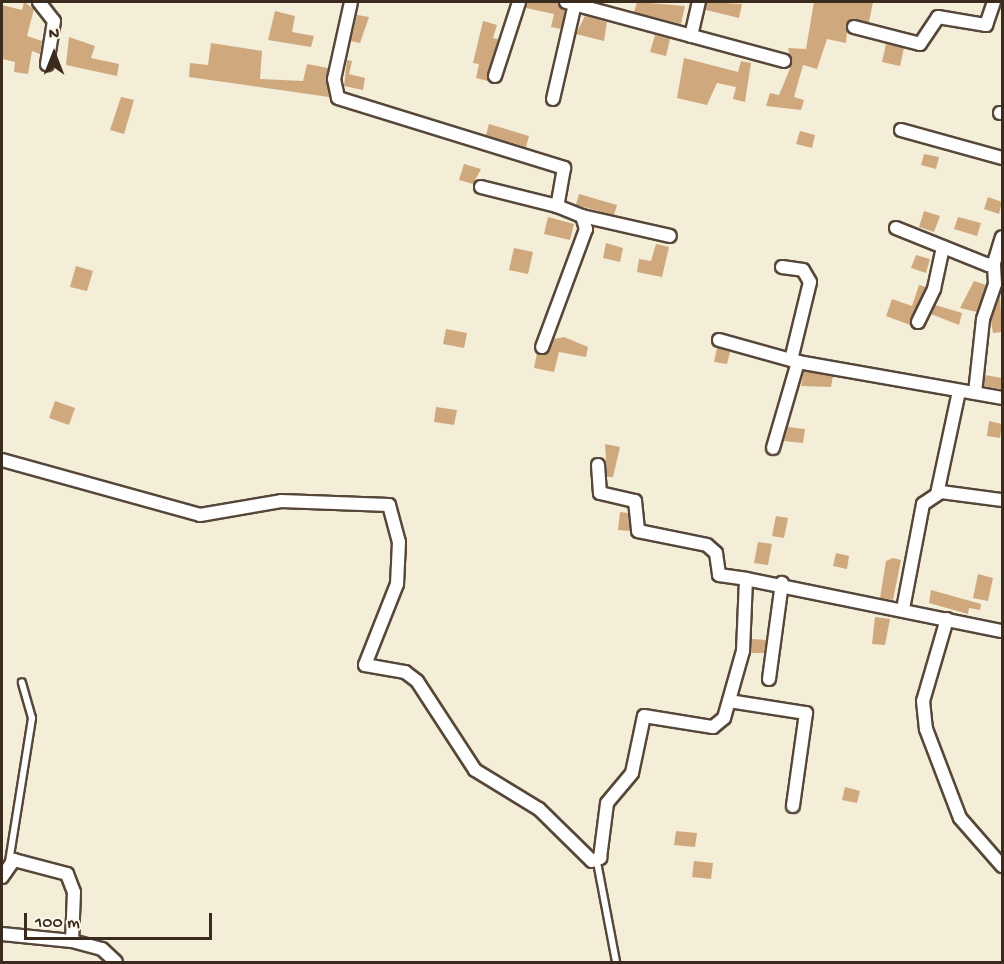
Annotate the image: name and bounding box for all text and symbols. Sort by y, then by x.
north arrow [24,24,84,84]
text: N [49,26,59,45]
scale bar [27,901,214,939]
text: 100 m [35,913,80,934]

